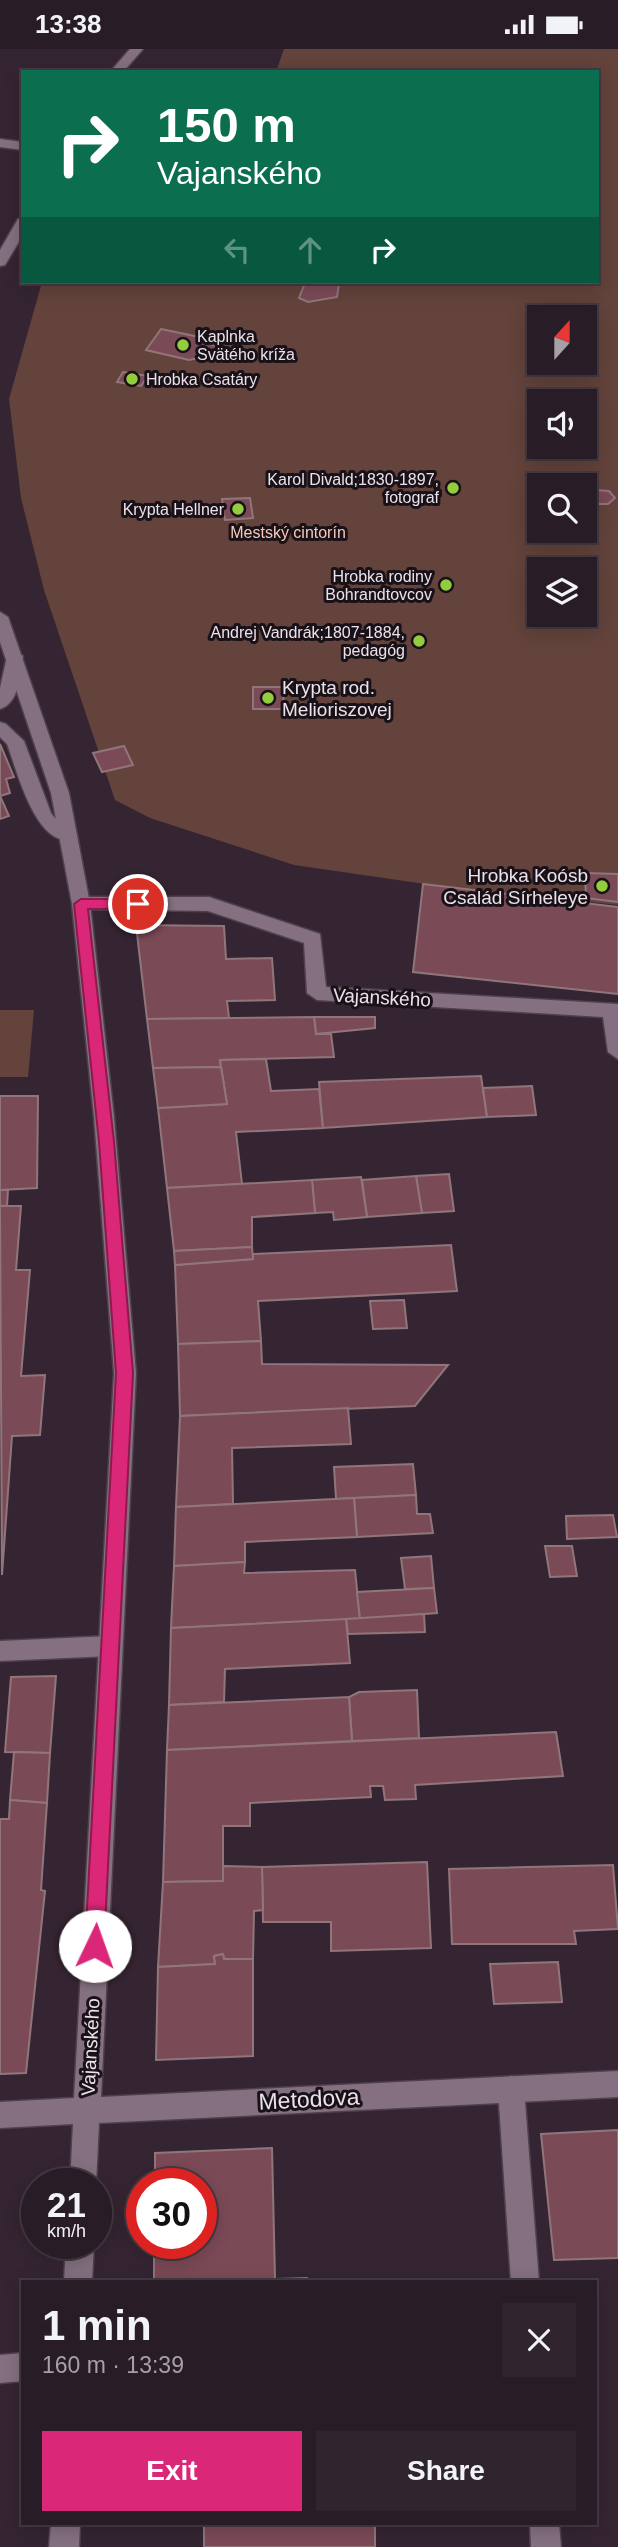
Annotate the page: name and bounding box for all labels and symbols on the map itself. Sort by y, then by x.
north arrow [527,305,597,375]
place label: Kaplnka Svätého kríža [197,328,295,363]
marker: Kaplnka Svätého kríža [175,337,191,353]
marker: Hrobka Csatáry [124,371,140,387]
place label: Hrobka Csatáry [146,371,257,388]
place label: Karol Divald;1830-1897, fotograf [267,471,440,506]
marker: Karol Divald;1830-1897, fotograf [445,480,461,496]
place label: Krypta Hellner [123,501,225,518]
marker: Krypta Hellner [230,501,246,517]
park label: Mestský cintorín [230,524,346,541]
place label: Hrobka rodiny Bohrandtovcov [325,568,432,603]
marker: Hrobka rodiny Bohrandtovcov [438,577,454,593]
place label: Andrej Vandrák;1807-1884, pedagóg [210,624,405,659]
marker: Andrej Vandrák;1807-1884, pedagóg [411,633,427,649]
place label: Krypta rod. Melioriszovej [282,677,392,720]
marker: Krypta rod. Melioriszovej [260,690,276,706]
place label: Hrobka Koósb Család Sírheleye [443,865,588,908]
pin [108,874,168,934]
marker: Hrobka Koósb Család Sírheleye [594,878,610,894]
street label: Vajanského [333,984,431,1011]
position arrow [58,1909,132,1983]
street label: Vajanského [77,1998,104,2096]
street label: Metodova [258,2083,360,2115]
speed limit sign: 30 [126,2168,217,2259]

